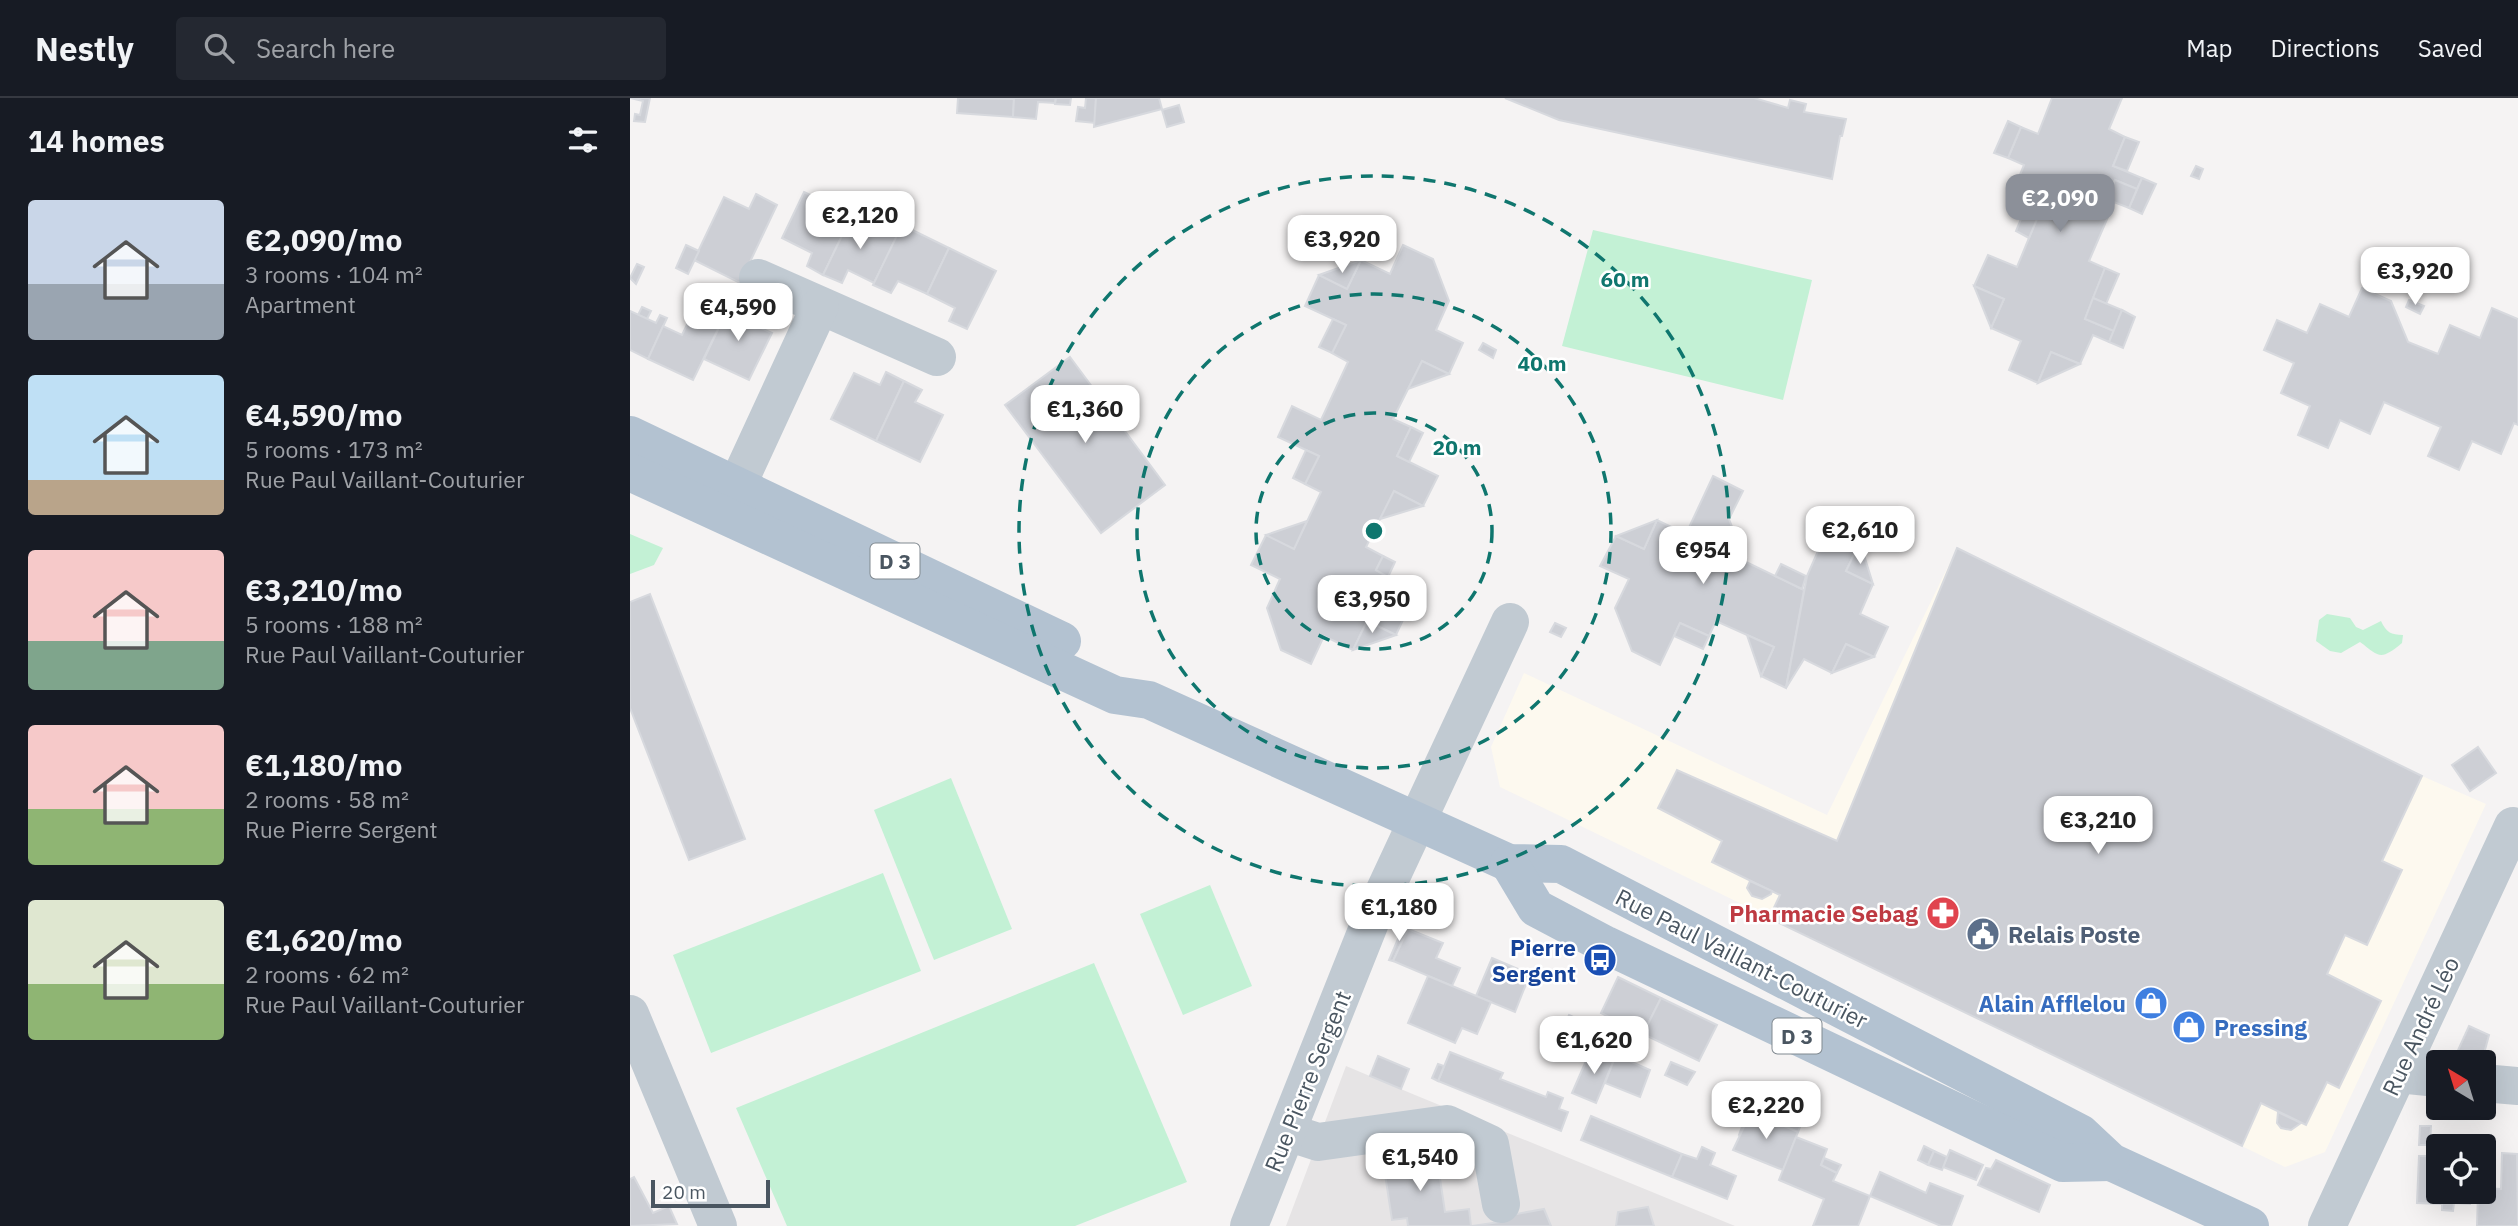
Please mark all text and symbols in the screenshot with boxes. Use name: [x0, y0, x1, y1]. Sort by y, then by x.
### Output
search box: [176, 17, 666, 80]
text: Nestly: [35, 27, 134, 70]
icon: search: [200, 29, 238, 67]
text: Search here: [256, 31, 395, 65]
text: Map: [2186, 32, 2232, 64]
text: Directions: [2270, 32, 2380, 64]
text: Saved: [2418, 32, 2483, 64]
text: 14 homes: [28, 121, 165, 160]
icon: filters: [564, 121, 602, 159]
pin: €2,090: [2003, 174, 2117, 234]
text: €2,090: [2022, 182, 2098, 212]
pin: €2,120: [803, 192, 917, 251]
text: €2,120: [822, 199, 898, 229]
pin: €3,920: [1285, 216, 1399, 275]
text: €2,090/mo: [245, 220, 402, 259]
text: €3,920: [1304, 223, 1380, 253]
icon: home: [84, 228, 168, 312]
pin: €3,920: [2358, 248, 2472, 307]
text: €3,920: [2377, 255, 2453, 285]
text: 3 rooms · 104 m²: [245, 259, 423, 289]
text: 60 m: [1601, 265, 1649, 293]
pin: €4,590: [681, 284, 795, 343]
text: Apartment: [245, 289, 356, 319]
text: €4,590: [700, 291, 776, 321]
text: 40 m: [1518, 349, 1566, 377]
pin: €1,360: [1028, 386, 1142, 445]
text: €1,360: [1047, 393, 1123, 423]
text: €4,590/mo: [245, 395, 402, 434]
icon: home: [84, 403, 168, 487]
text: 20 m: [1433, 433, 1481, 461]
text: 5 rooms · 173 m²: [245, 434, 423, 464]
text: Rue Paul Vaillant-Couturier: [245, 464, 524, 494]
pin: €2,610: [1803, 506, 1917, 566]
text: €2,610: [1822, 514, 1898, 544]
centre of rings: [1362, 519, 1386, 543]
pin: €954: [1662, 526, 1744, 586]
text: €954: [1675, 534, 1731, 564]
road number: D 3: [870, 544, 920, 578]
text: €3,210/mo: [245, 570, 402, 609]
pin: €3,950: [1315, 575, 1429, 635]
icon: home: [84, 578, 168, 662]
text: €3,950: [1334, 583, 1410, 613]
text: 5 rooms · 188 m²: [245, 609, 423, 639]
text: Rue Paul Vaillant-Couturier: [245, 639, 524, 669]
text: €1,180/mo: [245, 745, 402, 784]
icon: home: [84, 753, 168, 837]
text: 2 rooms · 58 m²: [245, 784, 409, 814]
pin: €3,210: [2041, 796, 2155, 856]
text: €3,210: [2060, 804, 2136, 834]
text: Rue Pierre Sergent: [245, 814, 438, 844]
street label: Rue Paul Vaillant-Couturier: [1611, 881, 1874, 1035]
pin: €1,180: [1342, 884, 1456, 943]
text: €1,180: [1361, 891, 1437, 921]
pharmacy icon: Pharmacie Sebag: [1924, 894, 1962, 932]
place label: Pharmacie Sebag: [1729, 898, 1918, 928]
public building icon: Relais Poste: [1964, 915, 2002, 953]
place label: Relais Poste: [2008, 919, 2140, 949]
text: €1,620/mo: [245, 920, 402, 959]
icon: home: [84, 928, 168, 1012]
place label: Pierre Sergent: [1492, 932, 1576, 988]
bus stop icon: Pierre Sergent: [1581, 941, 1619, 979]
street label: Rue André Léo: [2375, 952, 2465, 1100]
text: 2 rooms · 62 m²: [245, 959, 409, 989]
shop icon: Alain Afflelou: [2132, 984, 2170, 1022]
street label: Rue Pierre Sergent: [1257, 986, 1357, 1176]
place label: Alain Afflelou: [1978, 988, 2126, 1018]
text: Rue Paul Vaillant-Couturier: [245, 989, 524, 1019]
shop icon: Pressing: [2170, 1008, 2208, 1046]
place label: Pressing: [2214, 1012, 2307, 1042]
pin: €1,620: [1537, 1016, 1651, 1076]
road number: D 3: [1772, 1018, 1822, 1054]
text: €1,620: [1556, 1024, 1632, 1054]
north arrow: [2426, 1050, 2496, 1120]
map controls: [2426, 1050, 2496, 1204]
pin: €2,220: [1709, 1082, 1823, 1141]
text: €2,220: [1728, 1089, 1804, 1119]
pin: €1,540: [1363, 1134, 1477, 1193]
button: locate: [2426, 1134, 2496, 1204]
text: €1,540: [1382, 1141, 1458, 1171]
scale bar: [651, 1177, 770, 1209]
text: 20 m: [662, 1180, 706, 1204]

